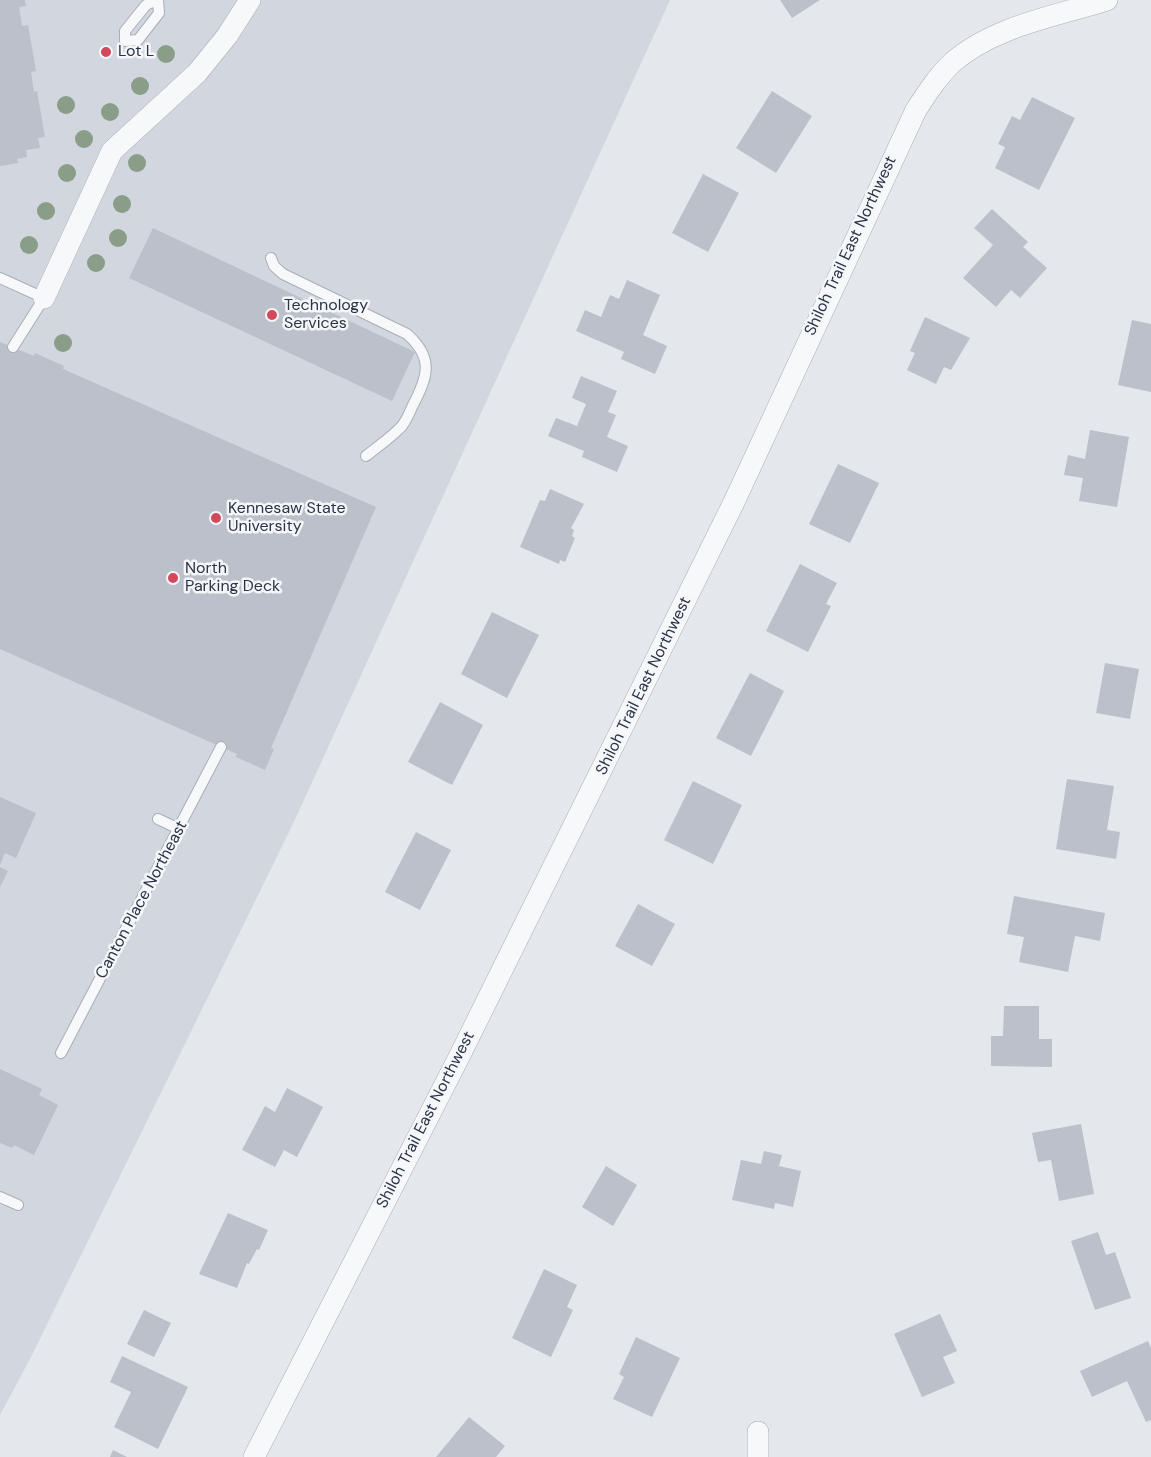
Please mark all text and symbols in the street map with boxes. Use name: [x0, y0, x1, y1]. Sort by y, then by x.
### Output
place label: Lot L: [118, 42, 154, 62]
marker: Lot L: [99, 45, 113, 59]
street label: Shiloh Trail East Northwest: [801, 153, 901, 339]
place label: Technology Services: [284, 296, 368, 334]
marker: Technology Services: [265, 308, 279, 322]
place label: Kennesaw State University: [228, 499, 346, 537]
marker: Kennesaw State University: [209, 511, 223, 525]
place label: North Parking Deck: [185, 559, 280, 597]
marker: North Parking Deck: [166, 571, 180, 585]
street label: Shiloh Trail East Northwest: [592, 594, 696, 778]
street label: Canton Place Northeast: [92, 818, 192, 982]
street label: Shiloh Trail East Northwest: [373, 1028, 479, 1212]

